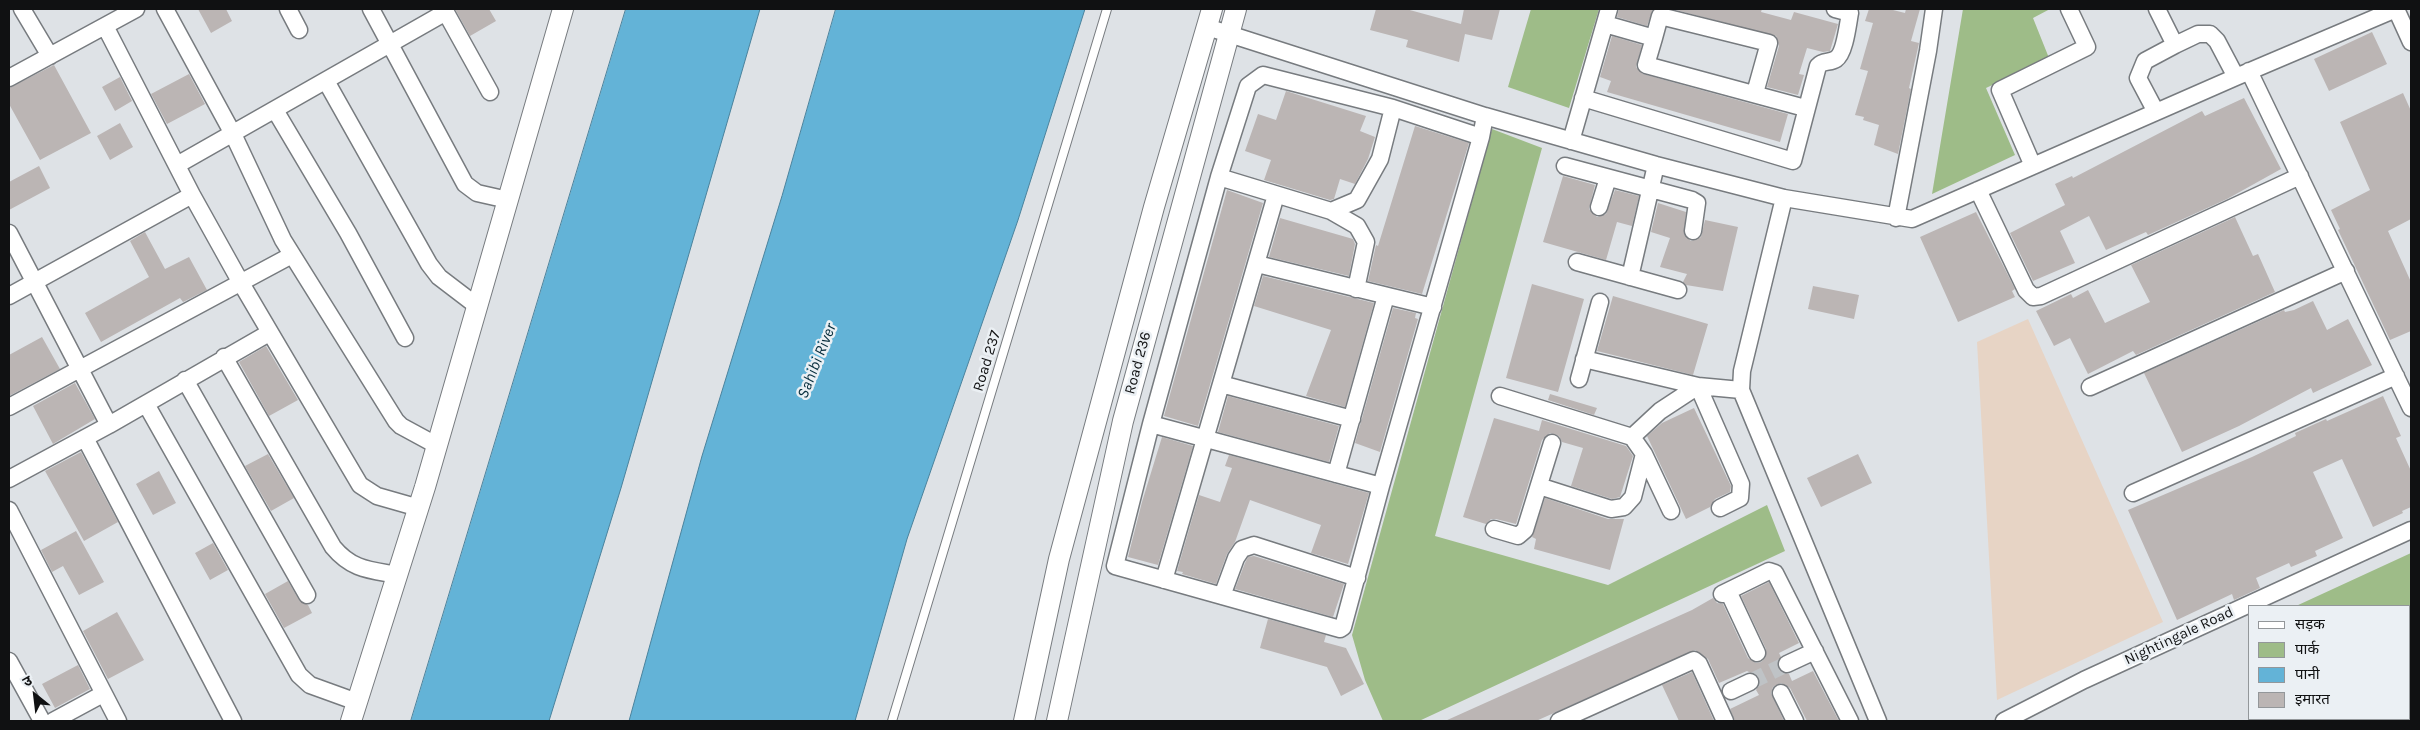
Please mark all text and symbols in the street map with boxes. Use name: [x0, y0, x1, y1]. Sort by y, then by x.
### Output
water label: Sahibi River: [793, 321, 841, 401]
street label: Road 237: [969, 328, 1005, 394]
street label: Road 236: [1121, 330, 1155, 396]
street label: Nightingale Road: [2122, 603, 2236, 669]
legend: [2248, 605, 2410, 720]
text: सड़क: [2295, 615, 2325, 633]
text: पार्क: [2295, 640, 2319, 658]
text: पानी: [2295, 665, 2320, 683]
north arrow: [10, 670, 60, 720]
text: उ: [20, 672, 35, 691]
text: इमारत: [2295, 690, 2330, 708]

